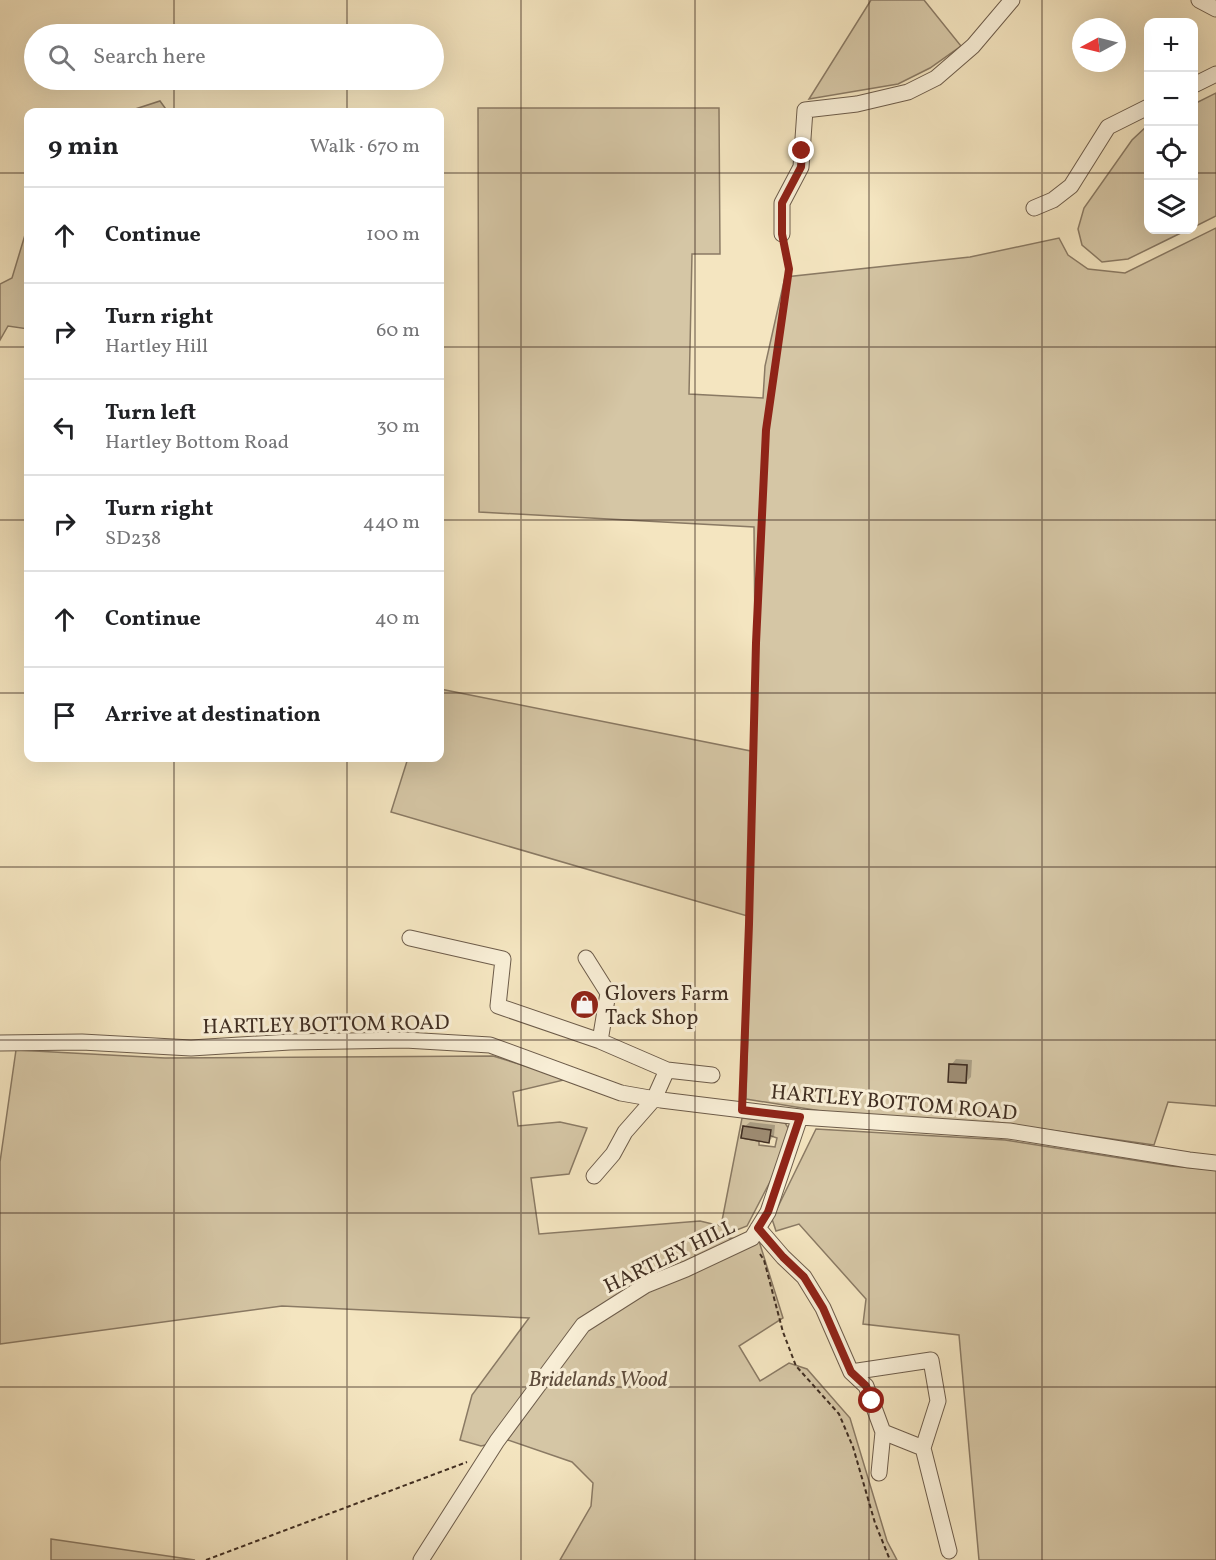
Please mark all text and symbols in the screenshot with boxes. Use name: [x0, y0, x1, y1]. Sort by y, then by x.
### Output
north arrow: [1072, 18, 1126, 72]
map controls: [1144, 18, 1198, 234]
button: +: [1144, 18, 1198, 72]
search box: [24, 24, 444, 90]
icon: search: [45, 41, 78, 74]
text: Search here: [93, 42, 206, 73]
button: −: [1144, 72, 1198, 126]
button: locate: [1144, 126, 1198, 180]
text: 9 min: [48, 129, 119, 165]
text: Walk · 670 m: [310, 133, 420, 161]
route end: [788, 137, 814, 163]
button: layers: [1144, 180, 1198, 234]
icon: ahead: [48, 219, 81, 252]
text: Continue: [105, 220, 201, 251]
text: 100 m: [366, 221, 420, 249]
text: Turn right: [105, 302, 213, 333]
icon: right: [48, 315, 81, 348]
text: 60 m: [376, 317, 420, 345]
text: Hartley Hill: [105, 333, 208, 361]
text: Turn left: [105, 398, 196, 429]
icon: left: [48, 411, 81, 444]
text: 30 m: [376, 413, 420, 441]
text: Hartley Bottom Road: [105, 429, 289, 457]
text: Turn right: [105, 494, 213, 525]
icon: right: [48, 507, 81, 540]
text: 440 m: [363, 509, 420, 537]
text: SD238: [105, 525, 161, 553]
icon: ahead: [48, 603, 81, 636]
text: Continue: [105, 604, 201, 635]
text: 40 m: [375, 605, 420, 633]
icon: arrive: [48, 699, 81, 732]
text: Arrive at destination: [105, 700, 321, 731]
place label: Glovers Farm Tack Shop: [605, 980, 729, 1033]
shop icon: Glovers Farm Tack Shop: [568, 989, 600, 1021]
street label: HARTLEY BOTTOM ROAD: [202, 1009, 450, 1042]
street label: HARTLEY BOTTOM ROAD: [770, 1078, 1018, 1129]
street label: HARTLEY HILL: [599, 1213, 740, 1302]
park label: Bridelands Wood: [528, 1366, 668, 1395]
route start: [858, 1387, 884, 1413]

